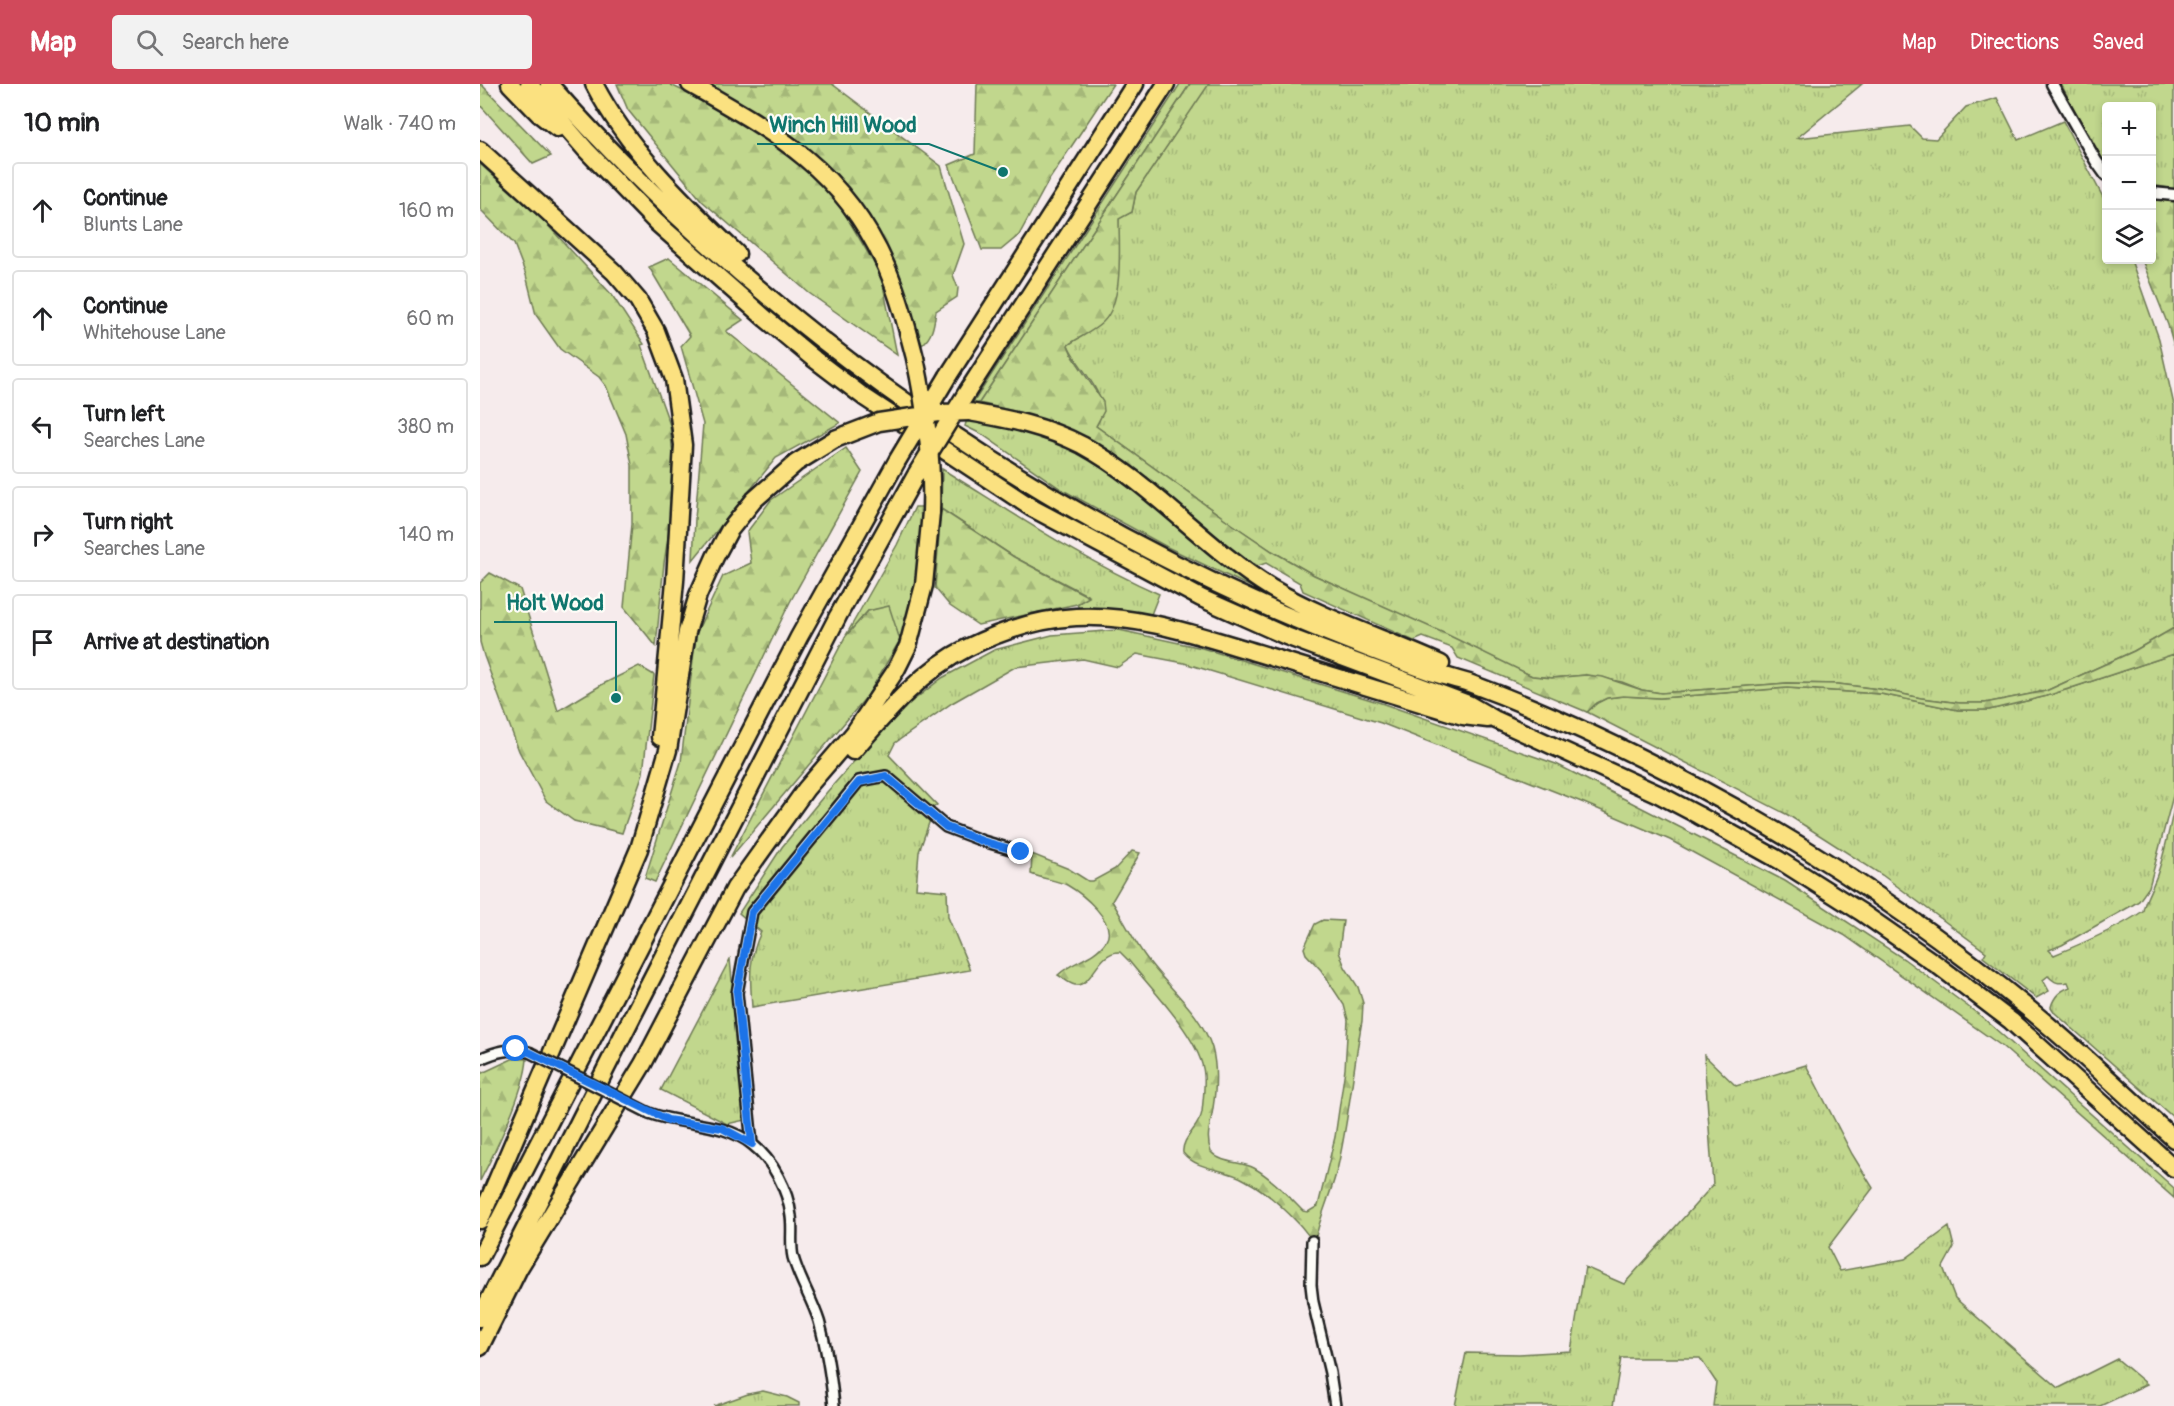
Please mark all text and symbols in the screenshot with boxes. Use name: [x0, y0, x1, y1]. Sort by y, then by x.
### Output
search box: [112, 15, 532, 69]
text: Map: [30, 25, 76, 60]
icon: search: [133, 26, 166, 59]
text: Search here: [181, 28, 289, 56]
text: Map: [1902, 29, 1937, 56]
text: Directions: [1970, 29, 2059, 56]
text: Saved: [2092, 29, 2144, 56]
map controls: [2102, 102, 2156, 264]
button: +: [2102, 102, 2156, 156]
callout: Winch Hill Wood: [757, 104, 929, 144]
text: 10 min: [24, 107, 100, 139]
text: Walk · 740 m: [343, 111, 456, 136]
text: Winch Hill Wood: [769, 111, 917, 139]
button: −: [2102, 156, 2156, 210]
text: Continue: [83, 184, 167, 212]
icon: ahead: [26, 194, 59, 227]
text: 160 m: [399, 198, 454, 223]
button: layers: [2102, 210, 2156, 264]
text: Blunts Lane: [83, 212, 183, 237]
text: Continue: [83, 292, 167, 320]
icon: ahead: [26, 302, 59, 335]
text: 60 m: [407, 306, 454, 331]
text: Whitehouse Lane: [83, 320, 226, 345]
text: Turn left: [83, 400, 165, 428]
icon: left: [26, 410, 59, 443]
text: 380 m: [397, 414, 454, 439]
text: Searches Lane: [83, 428, 205, 453]
text: Turn right: [83, 508, 173, 536]
icon: right: [26, 518, 59, 551]
text: 140 m: [399, 522, 454, 547]
text: Searches Lane: [83, 536, 205, 561]
callout: Holt Wood: [494, 582, 616, 622]
text: Holt Wood: [506, 589, 604, 617]
icon: arrive: [26, 626, 59, 659]
text: Arrive at destination: [83, 628, 269, 656]
route end: [1007, 838, 1033, 864]
route start: [502, 1035, 528, 1061]

